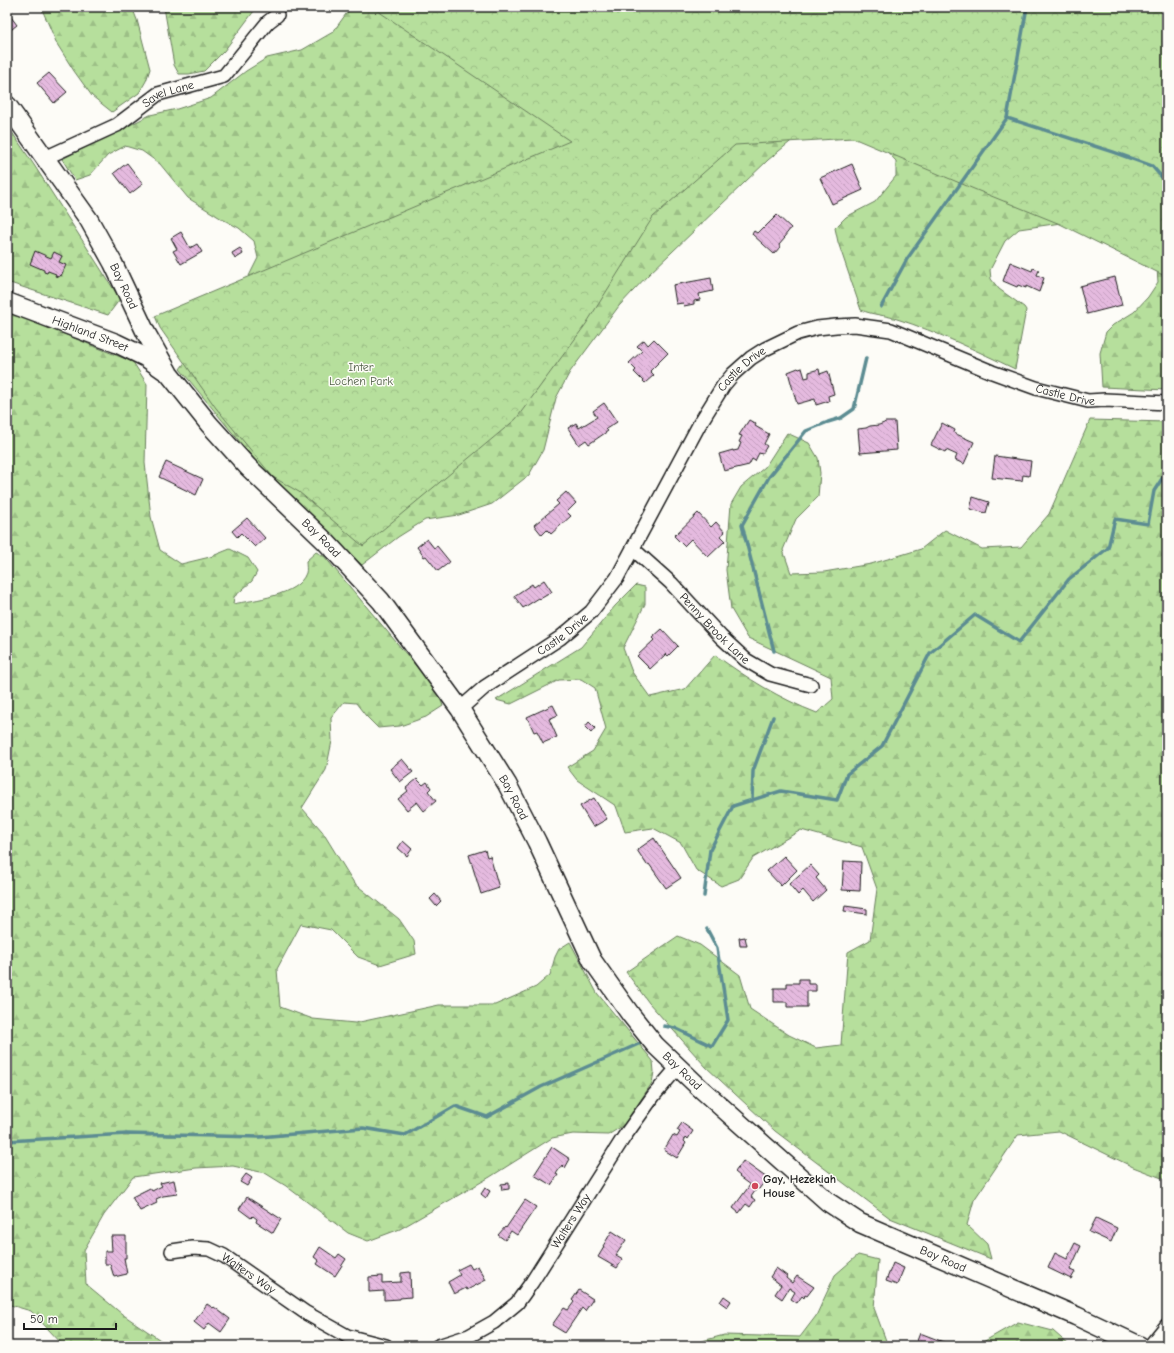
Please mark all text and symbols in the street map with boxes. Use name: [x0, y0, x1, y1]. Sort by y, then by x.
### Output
street label: Savel Lane: [139, 78, 195, 110]
street label: Bay Road: [107, 261, 141, 311]
street label: Highland Street: [50, 313, 131, 355]
street label: Castle Drive: [715, 343, 768, 394]
park label: Inter Lochen Park: [329, 360, 393, 388]
street label: Castle Drive: [1034, 381, 1095, 408]
street label: Bay Road: [299, 516, 344, 560]
street label: Penny Brook Lane: [677, 590, 753, 667]
street label: Castle Drive: [534, 611, 591, 658]
street label: Bay Road: [496, 772, 531, 822]
street label: Bay Road: [660, 1049, 705, 1093]
place label: Gay, Hezekiah House: [763, 1172, 836, 1200]
marker: Gay, Hezekiah House: [750, 1181, 760, 1191]
street label: Walters Way: [548, 1190, 594, 1251]
street label: Bay Road: [918, 1243, 968, 1275]
street label: Walters Way: [219, 1250, 279, 1297]
scale bar: [24, 1305, 116, 1331]
text: 50 m: [30, 1312, 58, 1326]

